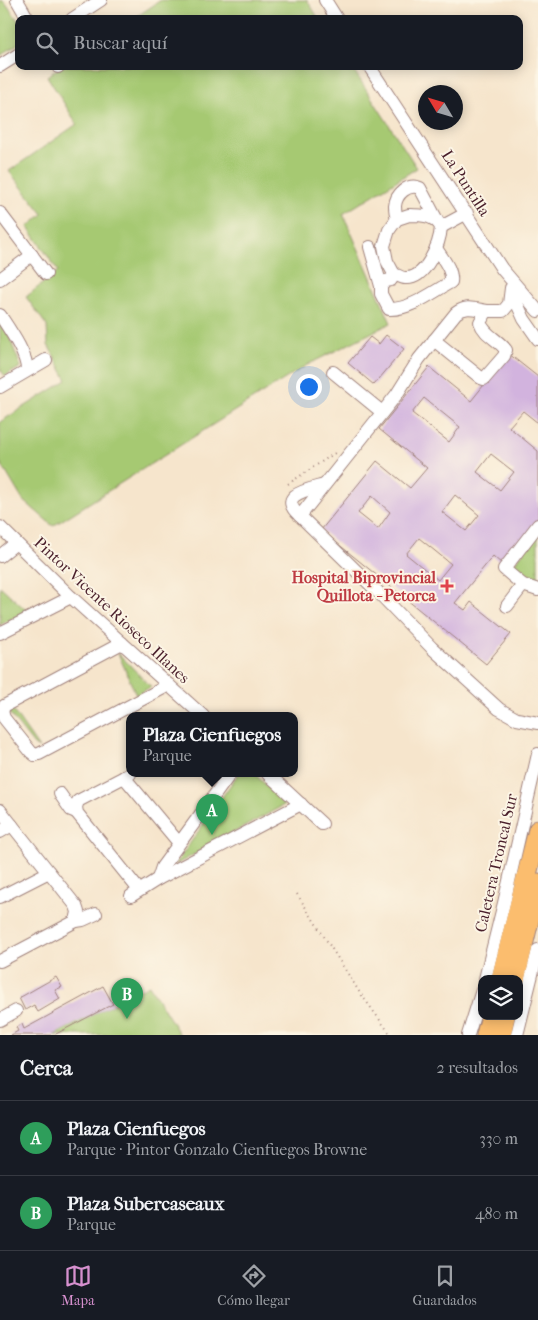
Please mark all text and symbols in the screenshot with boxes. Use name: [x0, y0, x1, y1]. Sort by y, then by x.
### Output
search box: [15, 15, 523, 70]
icon: search: [33, 29, 61, 57]
text: Buscar aquí: [73, 32, 167, 54]
north arrow: [418, 85, 463, 130]
street label: La Puntilla: [438, 146, 495, 220]
your location: [296, 374, 322, 400]
street label: Pintor Vicente Rioseco Illanes: [30, 533, 194, 687]
place label: Hospital Biprovincial Quillota - Petorca: [292, 568, 437, 605]
marker: Hospital Biprovincial Quillota - Petorca: [440, 579, 454, 593]
popup: [126, 712, 298, 777]
text: Plaza Cienfuegos: [143, 724, 281, 746]
text: Parque: [143, 746, 192, 765]
street label: Caletera Troncal Sur: [471, 792, 521, 934]
pin: A: [196, 794, 228, 835]
map controls: [478, 975, 523, 1020]
button: layers: [478, 975, 523, 1020]
pin: B: [111, 978, 143, 1019]
text: Cerca: [20, 1056, 72, 1080]
text: 2 resultados: [437, 1058, 518, 1077]
text: Plaza Cienfuegos: [67, 1118, 206, 1140]
text: A: [31, 1129, 41, 1148]
text: 330 m: [479, 1129, 518, 1148]
text: Parque · Pintor Gonzalo Cienfuegos Browne: [67, 1140, 367, 1159]
text: Plaza Subercaseaux: [67, 1193, 225, 1215]
text: B: [31, 1204, 41, 1223]
text: 480 m: [475, 1204, 518, 1223]
text: Parque: [67, 1215, 116, 1234]
tab: Mapa: [61, 1262, 95, 1309]
tab: Cómo llegar: [217, 1262, 290, 1309]
tab: Guardados: [413, 1262, 477, 1309]

